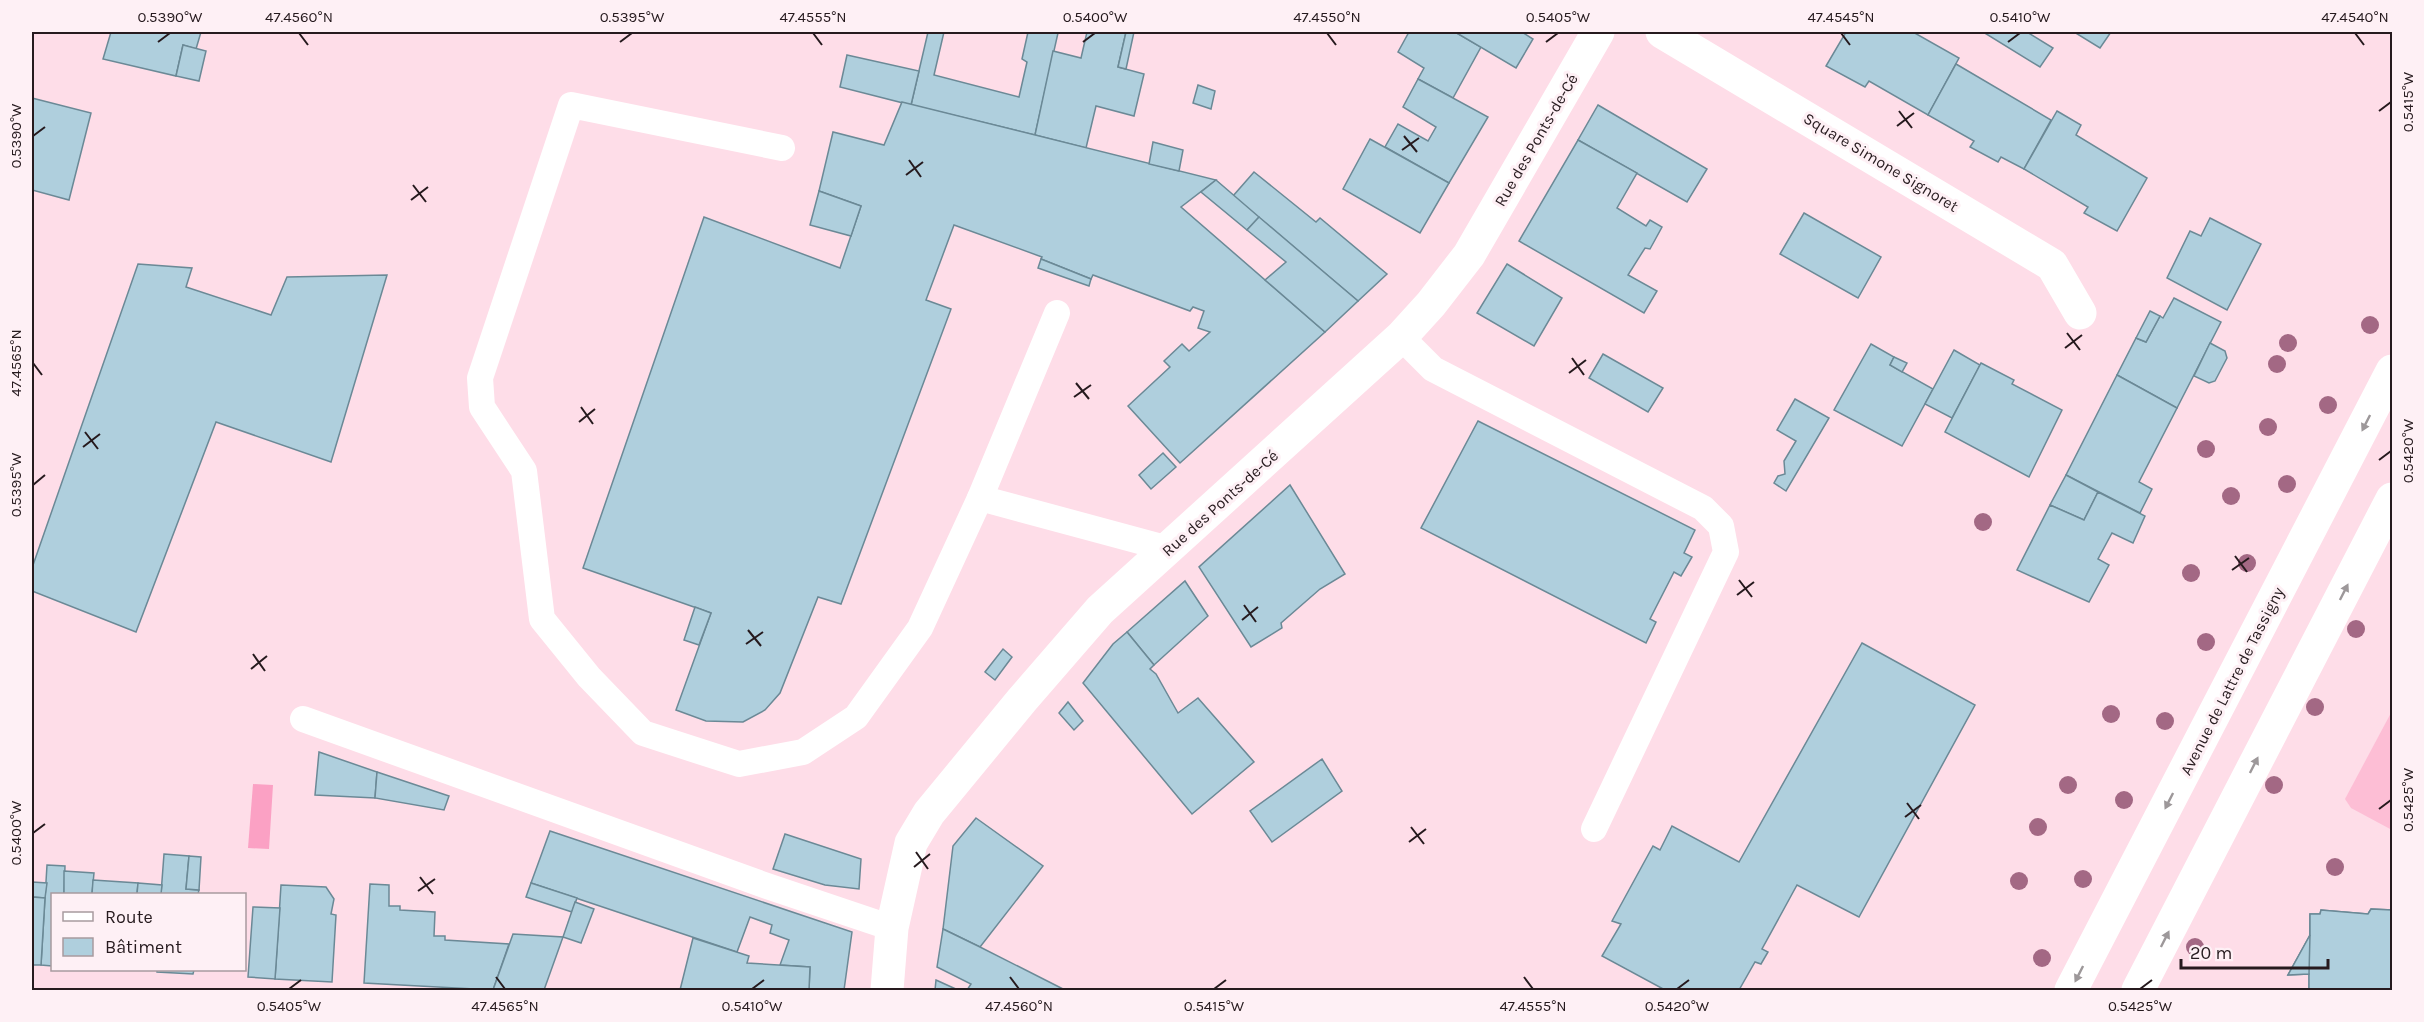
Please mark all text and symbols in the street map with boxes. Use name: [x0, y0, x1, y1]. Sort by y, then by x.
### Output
text: 0.5390°W: [137, 8, 203, 26]
text: 47.4560°N: [265, 8, 333, 26]
text: 0.5395°W: [600, 8, 665, 26]
text: 47.4555°N: [779, 8, 847, 26]
text: 0.5400°W: [1063, 8, 1128, 26]
text: 47.4550°N: [1293, 8, 1361, 26]
text: 0.5405°W: [1526, 8, 1591, 26]
text: 47.4545°N: [1807, 8, 1875, 26]
text: 0.5410°W: [1990, 8, 2051, 26]
text: 47.4540°N: [2321, 8, 2389, 26]
street label: Rue des Ponts-de-Cé: [1490, 70, 1582, 210]
text: 0.5415°W: [2399, 71, 2417, 132]
text: 0.5390°W: [7, 103, 25, 169]
street label: Square Simone Signoret: [1800, 108, 1962, 216]
text: 47.4565°N: [7, 329, 25, 397]
one-way arrow: [2361, 414, 2370, 431]
text: 0.5420°W: [2399, 418, 2417, 483]
street label: Rue des Ponts-de-Cé: [1158, 446, 1282, 560]
text: 0.5395°W: [7, 452, 25, 517]
street label: Avenue de Lattre de Tassigny: [2176, 583, 2288, 778]
one-way arrow: [2339, 584, 2349, 601]
one-way arrow: [2250, 757, 2259, 774]
text: 0.5425°W: [2399, 767, 2417, 832]
one-way arrow: [2164, 792, 2174, 809]
text: 0.5400°W: [7, 800, 25, 865]
legend: [51, 893, 246, 971]
text: Route: [105, 906, 153, 928]
one-way arrow: [2160, 930, 2170, 947]
scale bar: [2181, 932, 2328, 970]
text: Bâtiment: [105, 936, 182, 958]
text: 20 m: [2190, 942, 2232, 964]
one-way arrow: [2075, 965, 2084, 982]
text: 0.5405°W: [257, 997, 322, 1015]
text: 47.4565°N: [471, 997, 539, 1015]
text: 0.5410°W: [722, 997, 783, 1015]
text: 47.4560°N: [985, 997, 1053, 1015]
text: 0.5415°W: [1184, 997, 1245, 1015]
text: 47.4555°N: [1499, 997, 1567, 1015]
text: 0.5420°W: [1645, 997, 1710, 1015]
text: 0.5425°W: [2108, 997, 2173, 1015]

